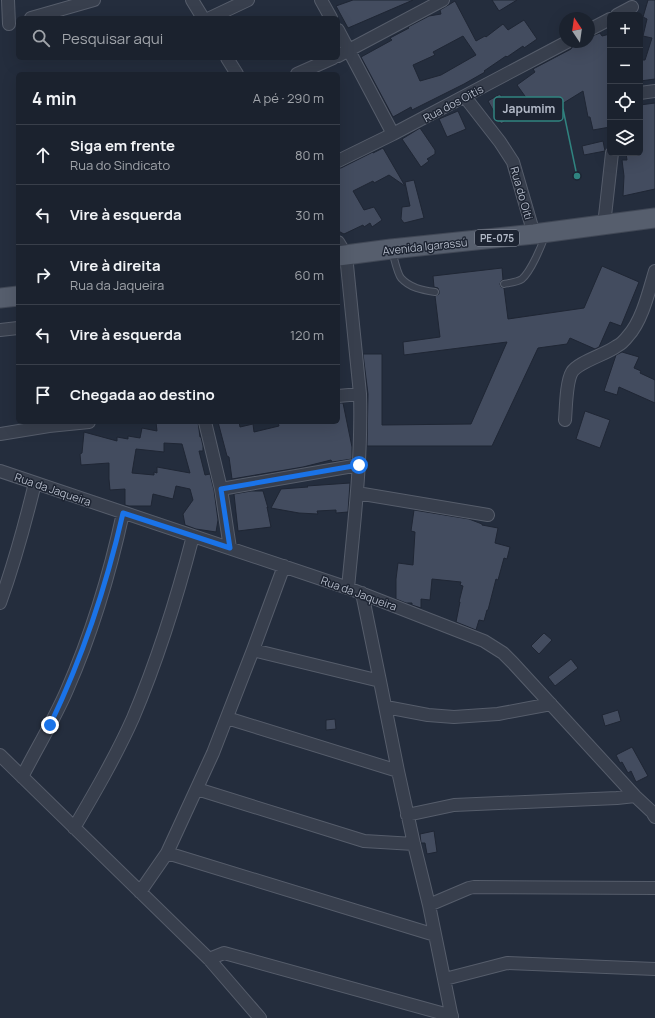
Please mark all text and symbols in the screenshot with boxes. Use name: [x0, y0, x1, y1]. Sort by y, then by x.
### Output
north arrow: [559, 12, 595, 48]
map controls: [607, 12, 643, 156]
button: +: [607, 12, 643, 48]
search box: [16, 16, 340, 60]
icon: search: [30, 27, 52, 49]
text: Pesquisar aqui: [62, 28, 163, 49]
button: −: [607, 48, 643, 84]
street label: Rua dos Oitis: [420, 81, 486, 125]
button: locate: [607, 84, 643, 120]
text: 4 min: [32, 87, 76, 110]
text: A pé · 290 m: [253, 89, 324, 107]
callout: Japumim: [494, 97, 563, 121]
text: Japumim: [503, 100, 556, 117]
button: layers: [607, 120, 643, 156]
text: Siga em frente: [70, 135, 175, 156]
icon: ahead: [32, 144, 54, 166]
text: 80 m: [295, 146, 324, 164]
text: Rua do Sindicato: [70, 156, 170, 174]
street label: Rua do Oiti: [507, 165, 537, 221]
icon: left: [32, 204, 54, 226]
text: Vire à esquerda: [70, 204, 182, 225]
text: 30 m: [295, 206, 324, 224]
road number: PE-075: [475, 230, 519, 246]
street label: Avenida Igarassú: [382, 234, 468, 258]
text: Vire à direita: [70, 255, 161, 276]
icon: right: [32, 264, 54, 286]
text: 60 m: [294, 266, 324, 284]
text: Rua da Jaqueira: [70, 276, 164, 294]
icon: left: [32, 324, 54, 346]
text: Vire à esquerda: [70, 324, 182, 345]
text: 120 m: [290, 326, 324, 344]
icon: arrive: [32, 384, 54, 406]
text: Chegada ao destino: [70, 384, 215, 405]
route start: [350, 456, 368, 474]
street label: Rua da Jaqueira: [13, 469, 93, 509]
street label: Rua da Jaqueira: [319, 572, 399, 614]
route end: [41, 716, 59, 734]

